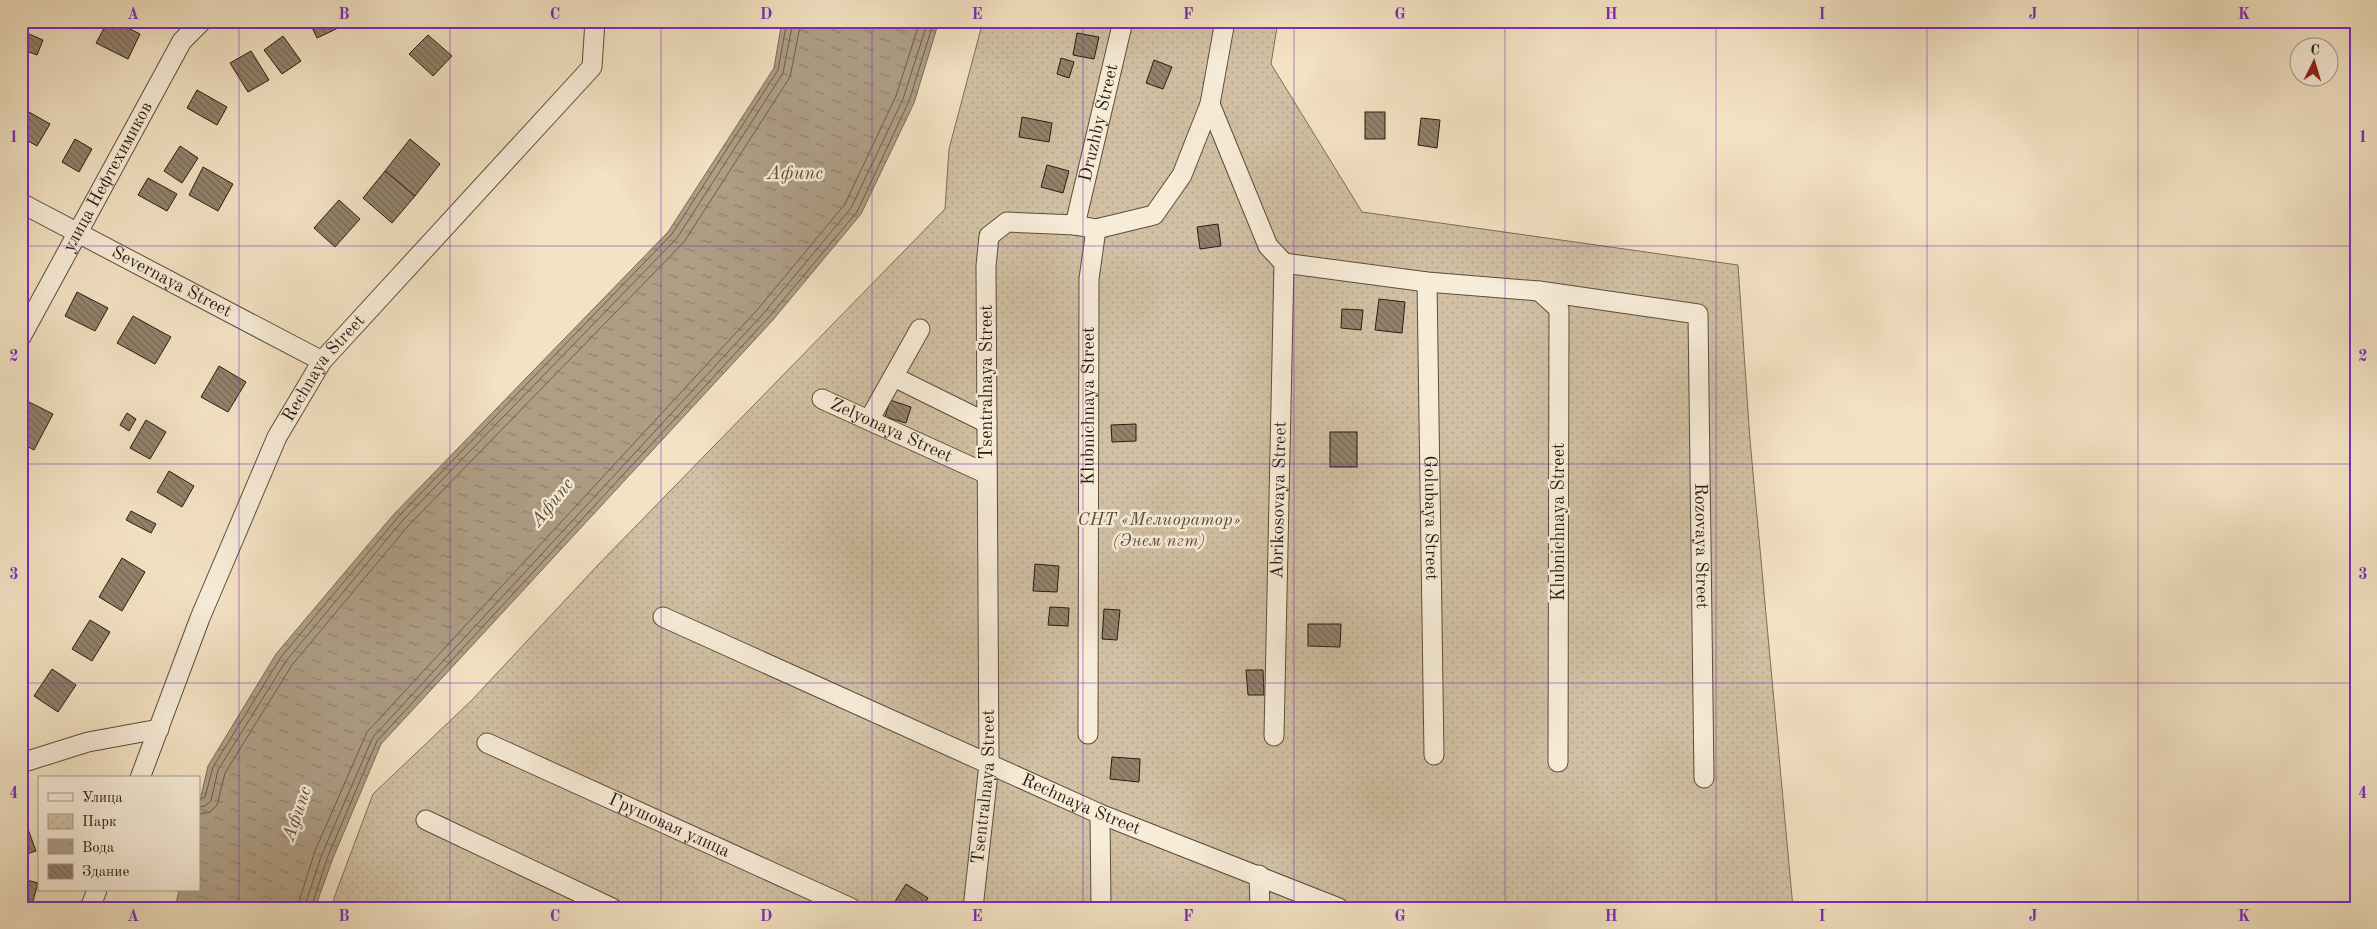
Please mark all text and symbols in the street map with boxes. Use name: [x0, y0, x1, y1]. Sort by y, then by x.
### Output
text: A: [127, 7, 139, 23]
text: B: [338, 7, 350, 23]
text: C: [550, 7, 560, 23]
text: D: [760, 7, 772, 23]
text: E: [971, 7, 983, 23]
text: F: [1183, 7, 1194, 23]
text: G: [1394, 7, 1406, 23]
text: H: [1604, 7, 1618, 23]
text: I: [1818, 7, 1826, 23]
text: J: [2029, 7, 2038, 23]
text: K: [2238, 7, 2250, 23]
north arrow: [2290, 38, 2340, 88]
text: С: [2310, 43, 2320, 57]
street label: Druzhby Street: [1077, 62, 1122, 183]
street label: улица Нефтехимиков: [60, 99, 156, 255]
text: 1: [9, 130, 19, 146]
text: 1: [2358, 130, 2368, 146]
water label: Афипс: [766, 165, 823, 184]
street label: Severnaya Street: [109, 243, 235, 321]
street label: Tsentralnaya Street: [978, 304, 996, 460]
street label: Rechnaya Street: [279, 311, 369, 425]
street label: Klubnichnaya Street: [1080, 327, 1098, 485]
text: 2: [9, 349, 19, 365]
text: 2: [2358, 349, 2368, 365]
street label: Zelyonaya Street: [828, 395, 955, 466]
street label: Abrikosovaya Street: [1268, 421, 1290, 579]
street label: Klubnichnaya Street: [1550, 443, 1568, 601]
street label: Golubaya Street: [1421, 455, 1440, 581]
water label: Афипс: [527, 475, 578, 532]
street label: Rozovaya Street: [1691, 483, 1711, 609]
park label: СНТ «Мелиоратор» (Энем пгт): [1077, 511, 1241, 550]
text: 3: [9, 567, 19, 583]
text: 3: [2358, 567, 2368, 583]
street label: Tsentralnaya Street: [969, 709, 998, 865]
street label: Rechnaya Street: [1019, 771, 1143, 838]
legend: [38, 776, 200, 892]
water label: Афипс: [279, 784, 316, 845]
text: 4: [9, 786, 19, 802]
text: 4: [2358, 786, 2368, 802]
street label: Грушовая улица: [606, 790, 733, 861]
text: Улица: [82, 791, 123, 806]
text: Парк: [82, 815, 117, 830]
text: Вода: [82, 841, 115, 856]
text: Здание: [82, 865, 129, 880]
text: A: [127, 909, 139, 925]
text: B: [338, 909, 350, 925]
text: C: [550, 909, 560, 925]
text: D: [760, 909, 772, 925]
text: E: [971, 909, 983, 925]
text: F: [1183, 909, 1194, 925]
text: G: [1394, 909, 1406, 925]
text: H: [1604, 909, 1618, 925]
text: I: [1818, 909, 1826, 925]
text: J: [2029, 909, 2038, 925]
text: K: [2238, 909, 2250, 925]

